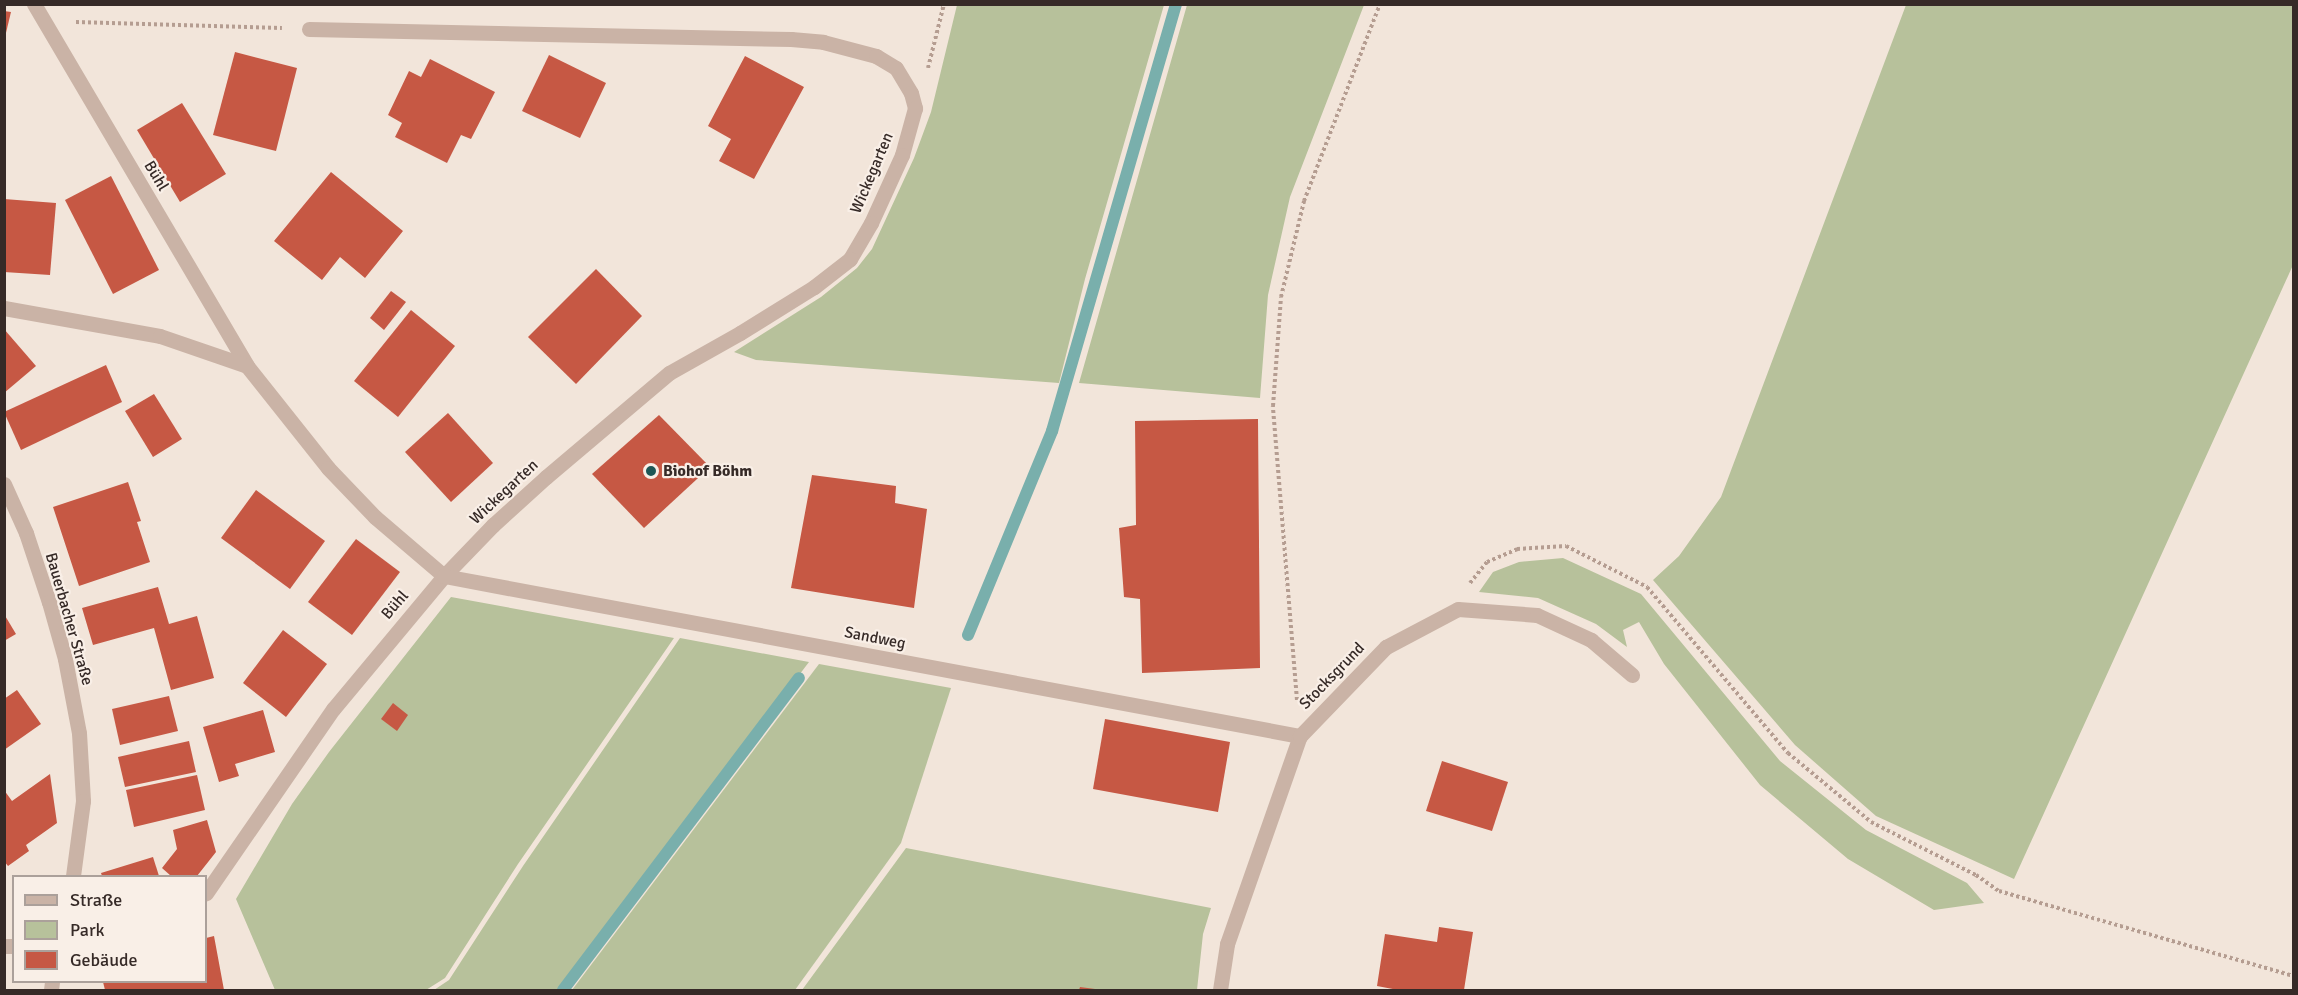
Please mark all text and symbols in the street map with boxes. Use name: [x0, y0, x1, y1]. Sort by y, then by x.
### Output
street label: Wickegarten: [846, 130, 898, 216]
street label: Bühl: [140, 157, 172, 195]
street label: Wickegarten: [466, 456, 542, 528]
place label: Biohof Böhm: [663, 461, 752, 481]
marker: Biohof Böhm: [644, 464, 658, 478]
street label: Bauerbacher Straße: [41, 551, 97, 687]
street label: Bühl: [377, 587, 413, 623]
street label: Sandweg: [843, 623, 907, 653]
street label: Stocksgrund: [1295, 639, 1369, 713]
legend: [12, 875, 207, 983]
text: Straße: [70, 889, 122, 911]
text: Park: [70, 919, 105, 941]
text: Gebäude: [70, 949, 138, 971]

